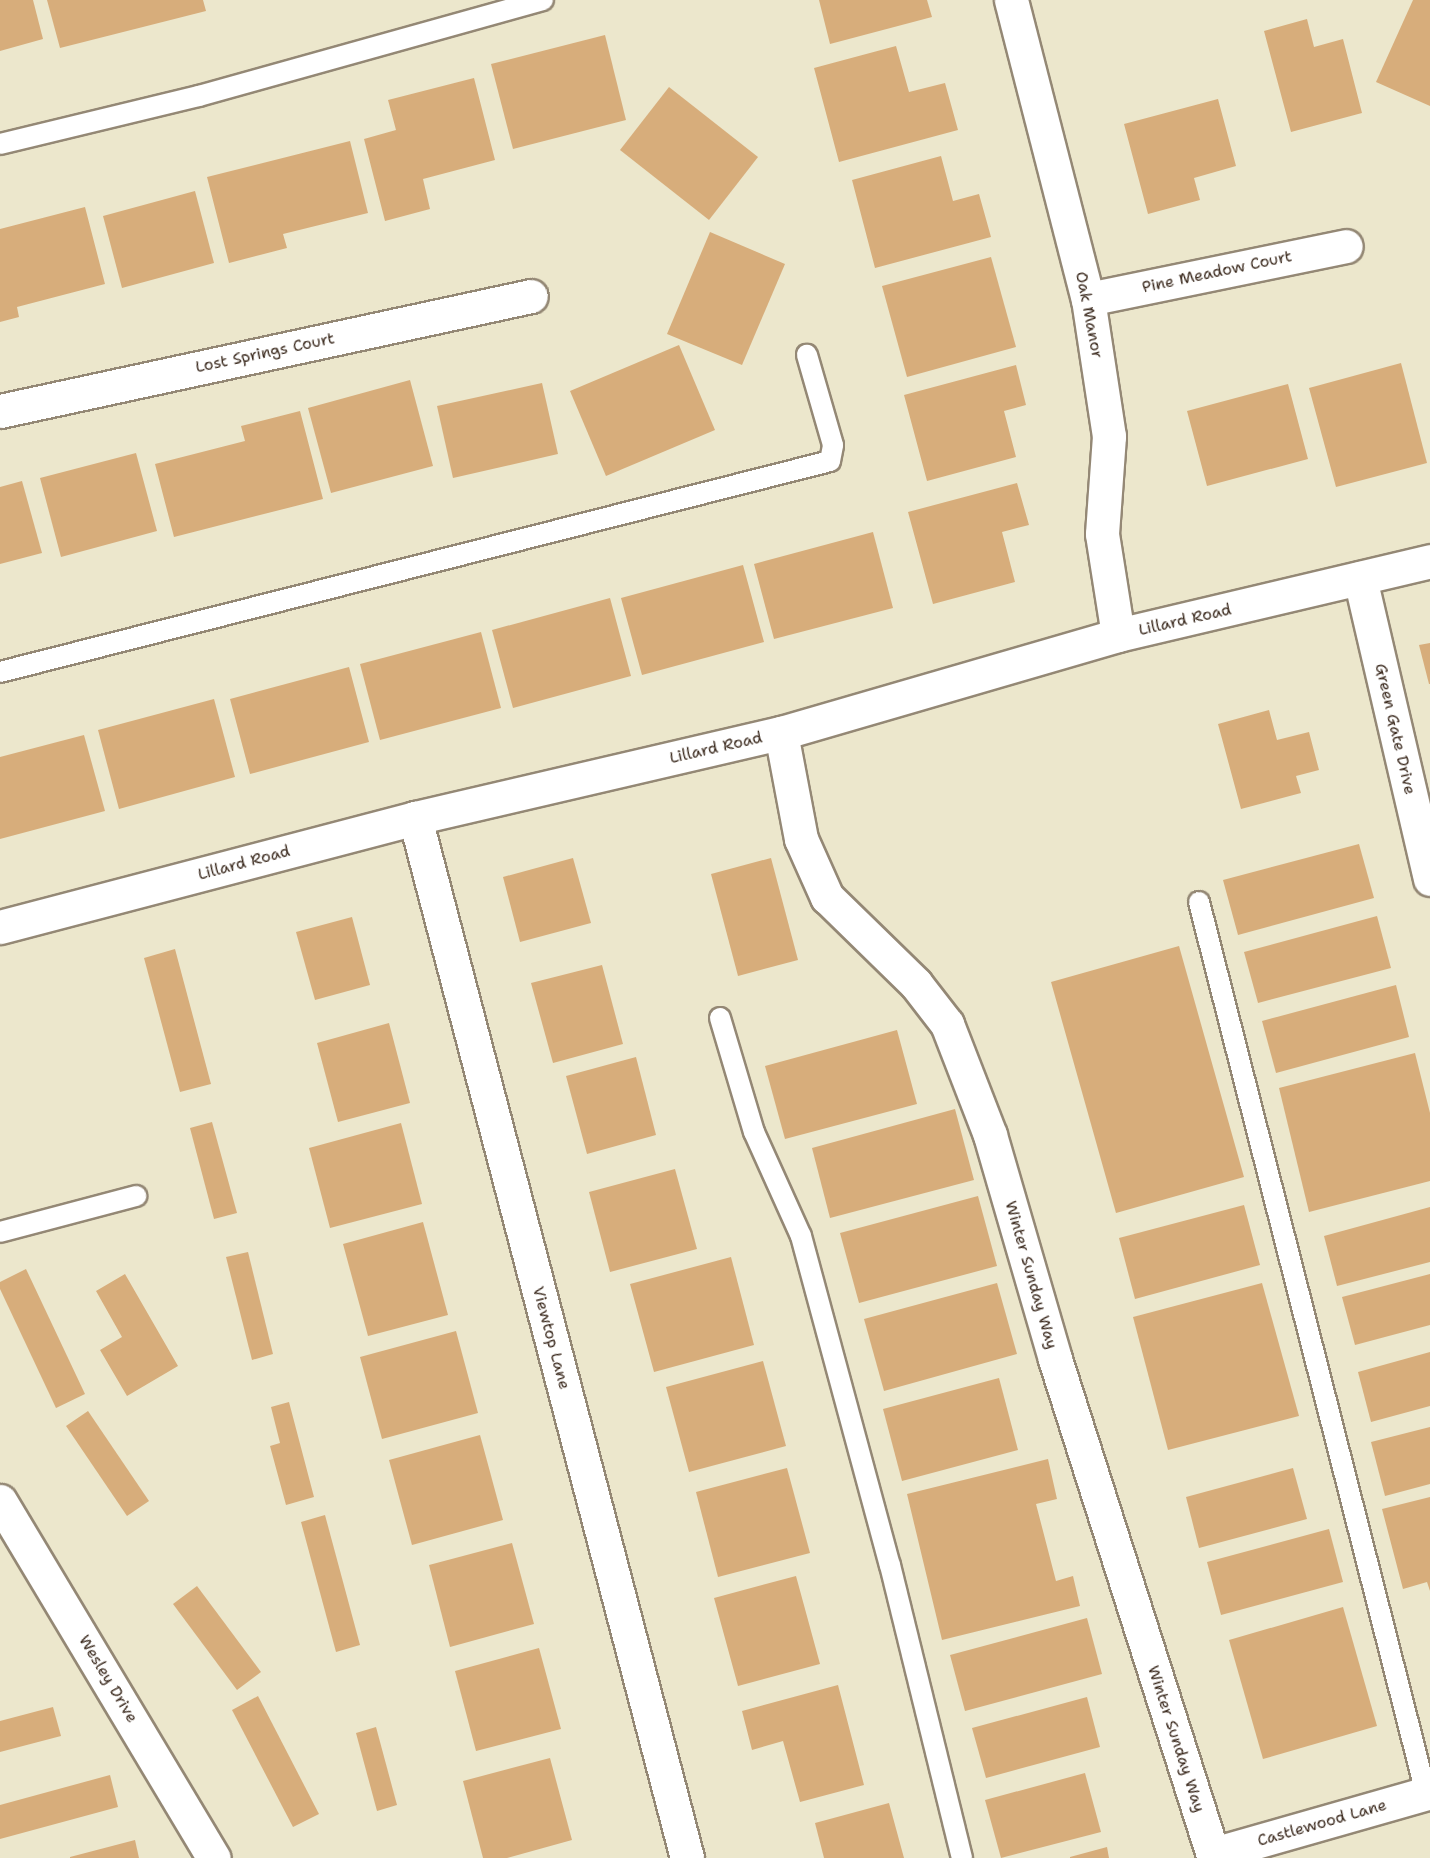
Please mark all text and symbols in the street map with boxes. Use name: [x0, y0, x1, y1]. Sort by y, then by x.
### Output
street label: Pine Meadow Court: [1140, 247, 1294, 297]
street label: Oak Manor: [1071, 270, 1107, 360]
street label: Lost Springs Court: [194, 329, 336, 377]
street label: Lillard Road: [1137, 600, 1233, 640]
street label: Green Gate Drive: [1371, 662, 1419, 796]
street label: Lillard Road: [668, 728, 764, 768]
street label: Lillard Road: [196, 841, 292, 885]
street label: Winter Sunday Way: [1001, 1199, 1061, 1351]
street label: Viewtop Lane: [528, 1284, 574, 1392]
street label: Wesley Drive: [74, 1632, 142, 1726]
street label: Winter Sunday Way: [1143, 1663, 1209, 1815]
street label: Castlewood Lane: [1255, 1795, 1389, 1851]

